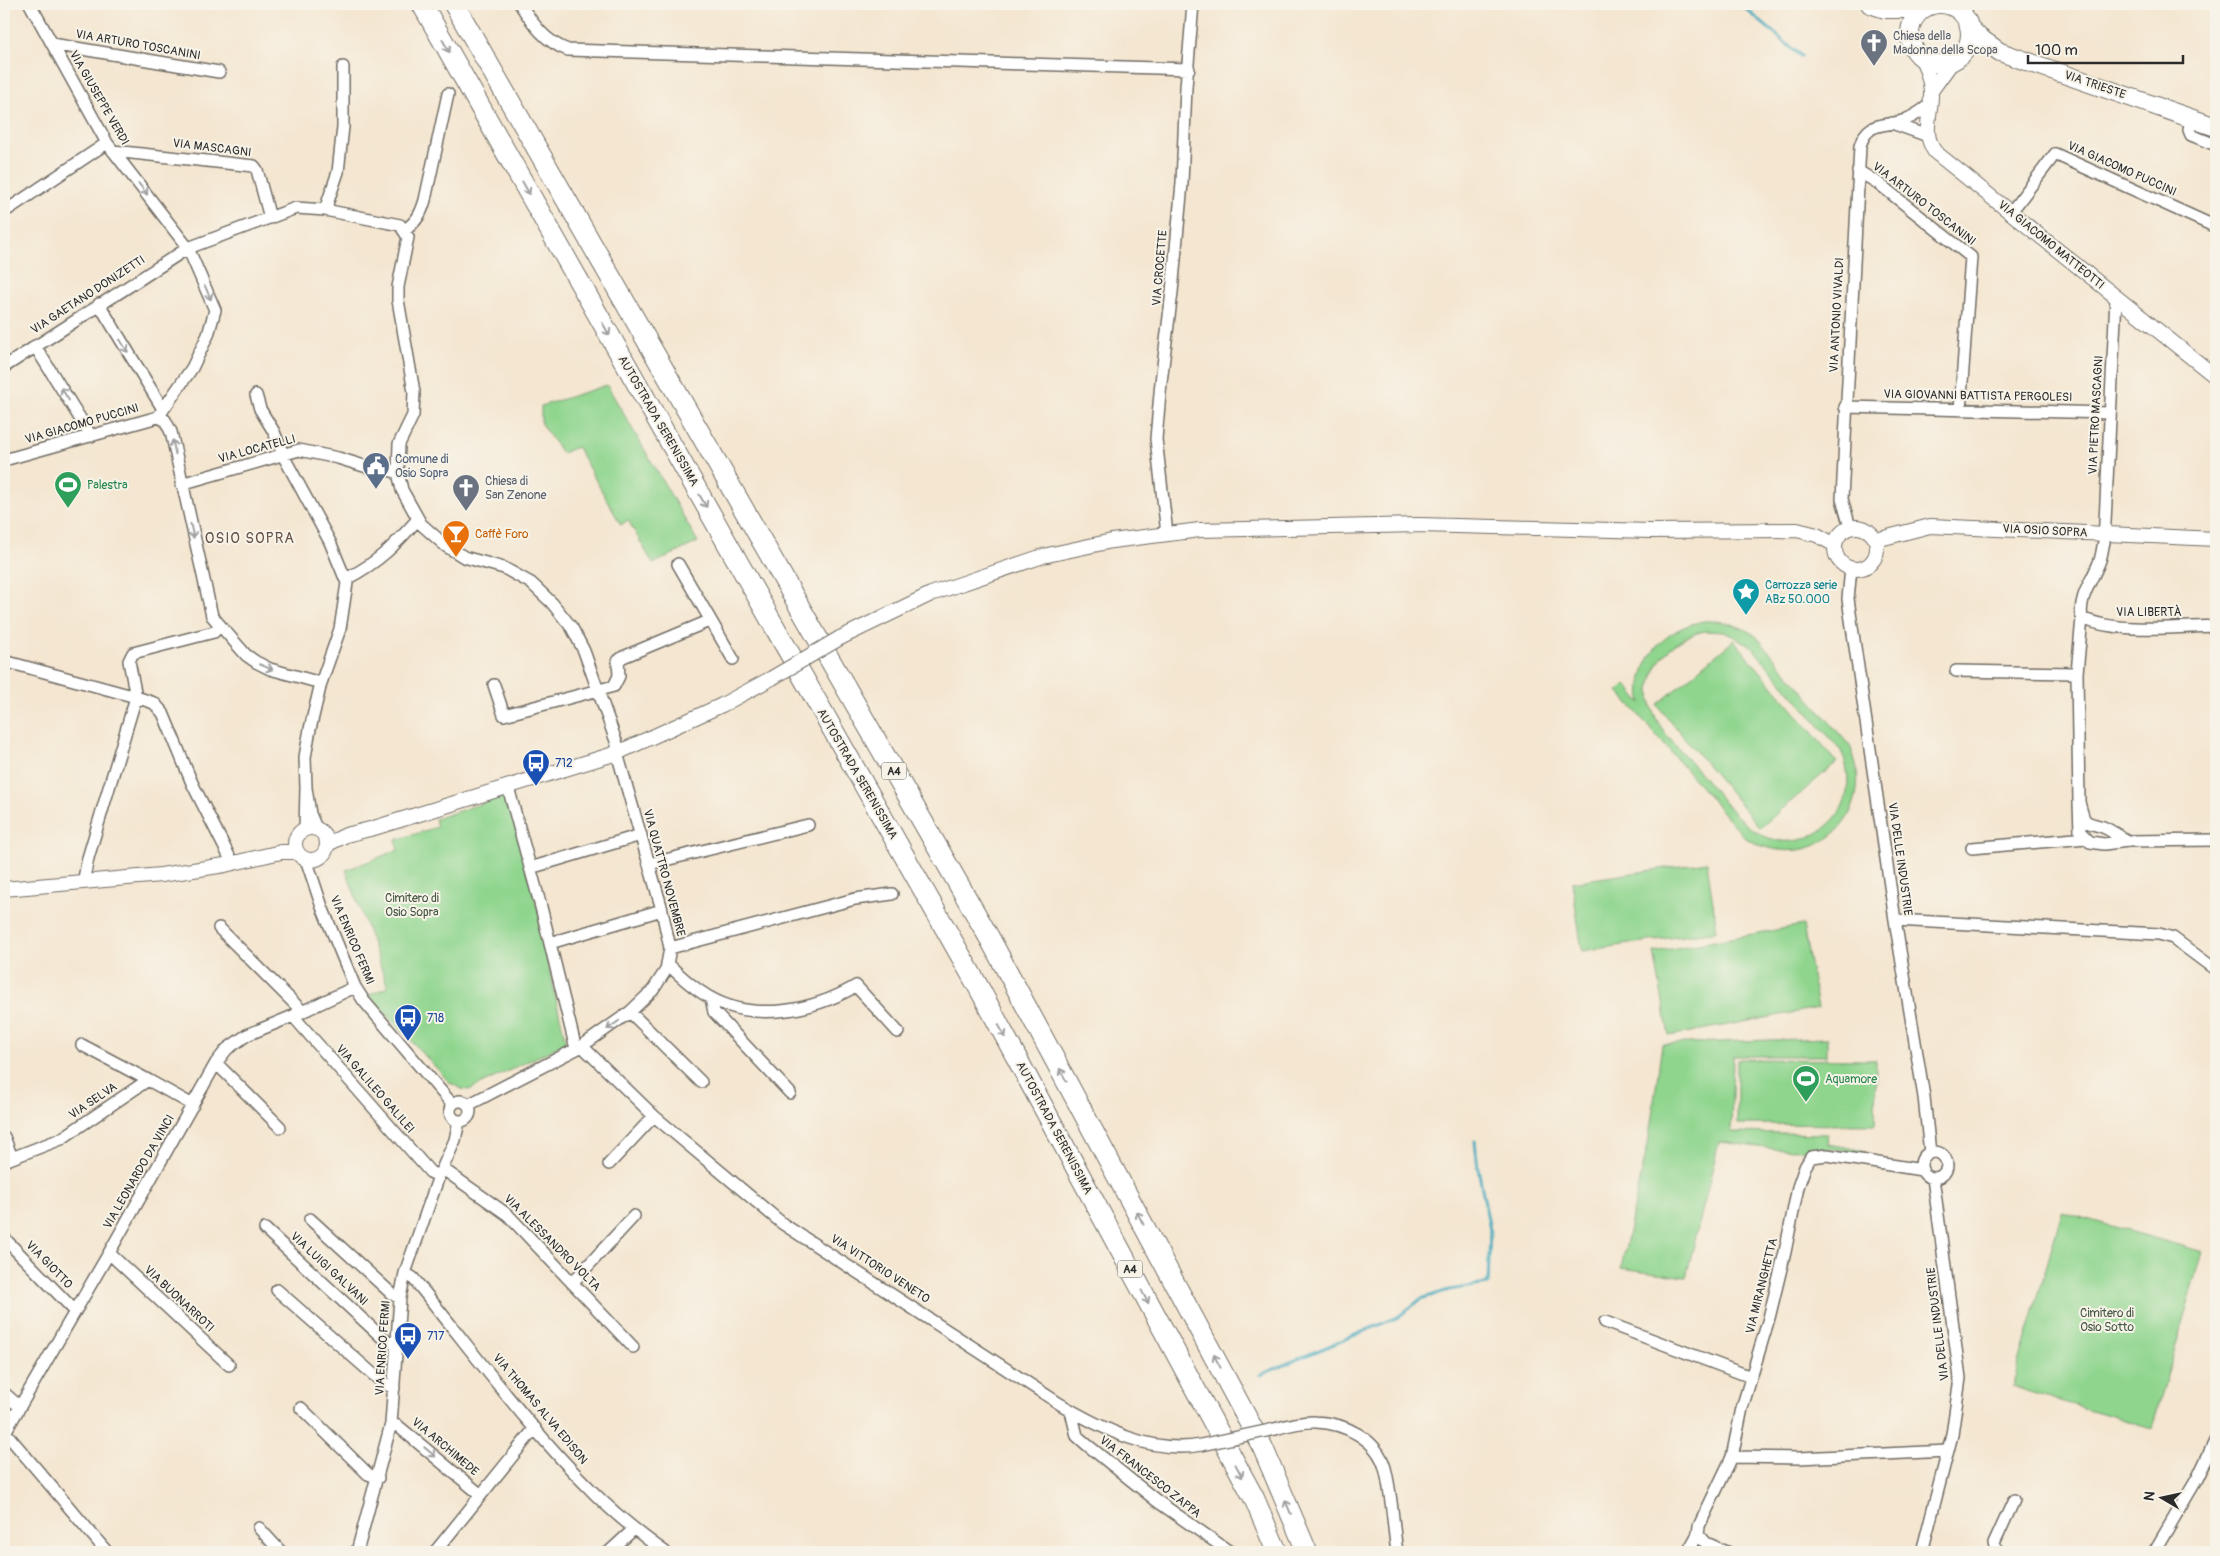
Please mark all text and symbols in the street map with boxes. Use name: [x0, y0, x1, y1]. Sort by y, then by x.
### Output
street label: VIA ARTURO TOSCANINI: [74, 27, 202, 63]
church icon: Chiesa della Madonna della Scopa: [1859, 28, 1889, 67]
place label: Chiesa della Madonna della Scopa: [1893, 29, 1998, 58]
scale bar: [2028, 32, 2182, 64]
one-way arrow: [441, 39, 451, 54]
text: 100 m: [2035, 41, 2078, 60]
street label: VIA GIUSEPPE VERDI: [66, 48, 132, 148]
street label: VIA TRIESTE: [2062, 67, 2128, 103]
street label: VIA MASCAGNI: [172, 136, 252, 160]
street label: VIA GIACOMO PUCCINI: [2065, 138, 2179, 200]
street label: VIA ARTURO TOSCANINI: [1869, 159, 1979, 249]
one-way arrow: [521, 180, 531, 195]
one-way arrow: [137, 182, 148, 195]
street label: VIA GIACOMO MATTEOTTI: [1995, 197, 2107, 293]
street label: VIA CROCETTE: [1149, 229, 1171, 307]
street label: VIA GAETANO DONIZETTI: [28, 252, 148, 338]
street label: VIA ANTONIO VIVALDI: [1826, 257, 1848, 373]
one-way arrow: [203, 285, 213, 300]
one-way arrow: [602, 321, 611, 336]
one-way arrow: [120, 338, 130, 352]
street label: AUTOSTRADA SERENISSIMA: [614, 353, 702, 489]
street label: VIA PIETRO MASCAGNI: [2085, 355, 2107, 475]
street label: VIA GIOVANNI BATTISTA PERGOLESI: [1883, 387, 2073, 405]
one-way arrow: [60, 388, 70, 402]
street label: VIA GIACOMO PUCCINI: [23, 401, 141, 447]
street label: VIA LOCATELLI: [217, 431, 297, 467]
one-way arrow: [169, 440, 178, 456]
public building icon: Comune di Osio Sopra: [361, 451, 391, 490]
place label: Comune di Osio Sopra: [395, 452, 449, 481]
sports icon: Palestra: [53, 470, 83, 509]
church icon: Chiesa di San Zenone: [451, 473, 481, 512]
place label: Chiesa di San Zenone: [485, 474, 547, 503]
place label: Palestra: [87, 478, 128, 493]
one-way arrow: [699, 493, 708, 508]
bar icon: Caffè Foro: [441, 519, 471, 558]
street label: VIA OSIO SOPRA: [2002, 521, 2088, 541]
one-way arrow: [188, 523, 197, 539]
place label: Caffè Foro: [475, 527, 529, 542]
district label: OSIO SOPRA: [205, 529, 295, 548]
place icon: Carrozza serie ABz 50.000: [1731, 577, 1761, 616]
place label: Carrozza serie ABz 50.000: [1765, 578, 1837, 607]
street label: VIA LIBERTÀ: [2116, 604, 2182, 620]
one-way arrow: [258, 662, 273, 672]
street label: AUTOSTRADA SERENISSIMA: [813, 706, 901, 842]
bus stop icon: 712: [521, 748, 551, 787]
place label: 712: [555, 756, 573, 771]
road number: A4: [882, 762, 906, 779]
street label: VIA DELLE INDUSTRIE: [1885, 801, 1915, 917]
street label: VIA QUATTRO NOVEMBRE: [640, 808, 688, 938]
park label: Cimitero di Osio Sopra: [385, 891, 439, 920]
street label: VIA ENRICO FERMI: [326, 893, 378, 987]
bus stop icon: 718: [393, 1003, 423, 1042]
place label: 718: [427, 1011, 444, 1026]
one-way arrow: [606, 1020, 620, 1030]
one-way arrow: [998, 1023, 1007, 1038]
street label: VIA GALILEO GALILEI: [332, 1042, 418, 1136]
street label: AUTOSTRADA SERENISSIMA: [1013, 1059, 1096, 1197]
sports icon: Aquamore: [1791, 1064, 1821, 1103]
one-way arrow: [1058, 1068, 1067, 1083]
place label: Aquamore: [1825, 1072, 1877, 1087]
street label: VIA SELVA: [66, 1079, 120, 1123]
street label: VIA LEONARDO DA VINCI: [100, 1112, 178, 1232]
street label: VIA ALESSANDRO VOLTA: [500, 1191, 604, 1295]
one-way arrow: [1135, 1211, 1144, 1226]
street label: VIA LUIGI GALVANI: [287, 1229, 371, 1309]
street label: VIA VITTORIO VENETO: [828, 1231, 933, 1307]
street label: VIA MIRANGHETTA: [1743, 1236, 1781, 1335]
street label: VIA GIOTTO: [22, 1238, 76, 1292]
road number: A4: [1118, 1260, 1142, 1278]
street label: VIA BUONARROTI: [141, 1263, 217, 1335]
street label: VIA DELLE INDUSTRIE: [1924, 1266, 1952, 1382]
one-way arrow: [1140, 1290, 1150, 1305]
street label: VIA ENRICO FERMI: [372, 1300, 394, 1396]
park label: Cimitero di Osio Sotto: [2080, 1306, 2134, 1335]
bus stop icon: 717: [393, 1321, 423, 1360]
place label: 717: [427, 1329, 445, 1344]
street label: VIA THOMAS ALVA EDISON: [489, 1351, 591, 1467]
one-way arrow: [1211, 1355, 1221, 1369]
street label: VIA ARCHIMEDE: [408, 1415, 482, 1479]
street label: VIA FRANCESCO ZAPPA: [1096, 1433, 1204, 1521]
one-way arrow: [423, 1447, 436, 1458]
one-way arrow: [1235, 1463, 1244, 1478]
north arrow: [2138, 1474, 2188, 1524]
text: N: [2141, 1490, 2159, 1502]
one-way arrow: [1282, 1500, 1292, 1515]

